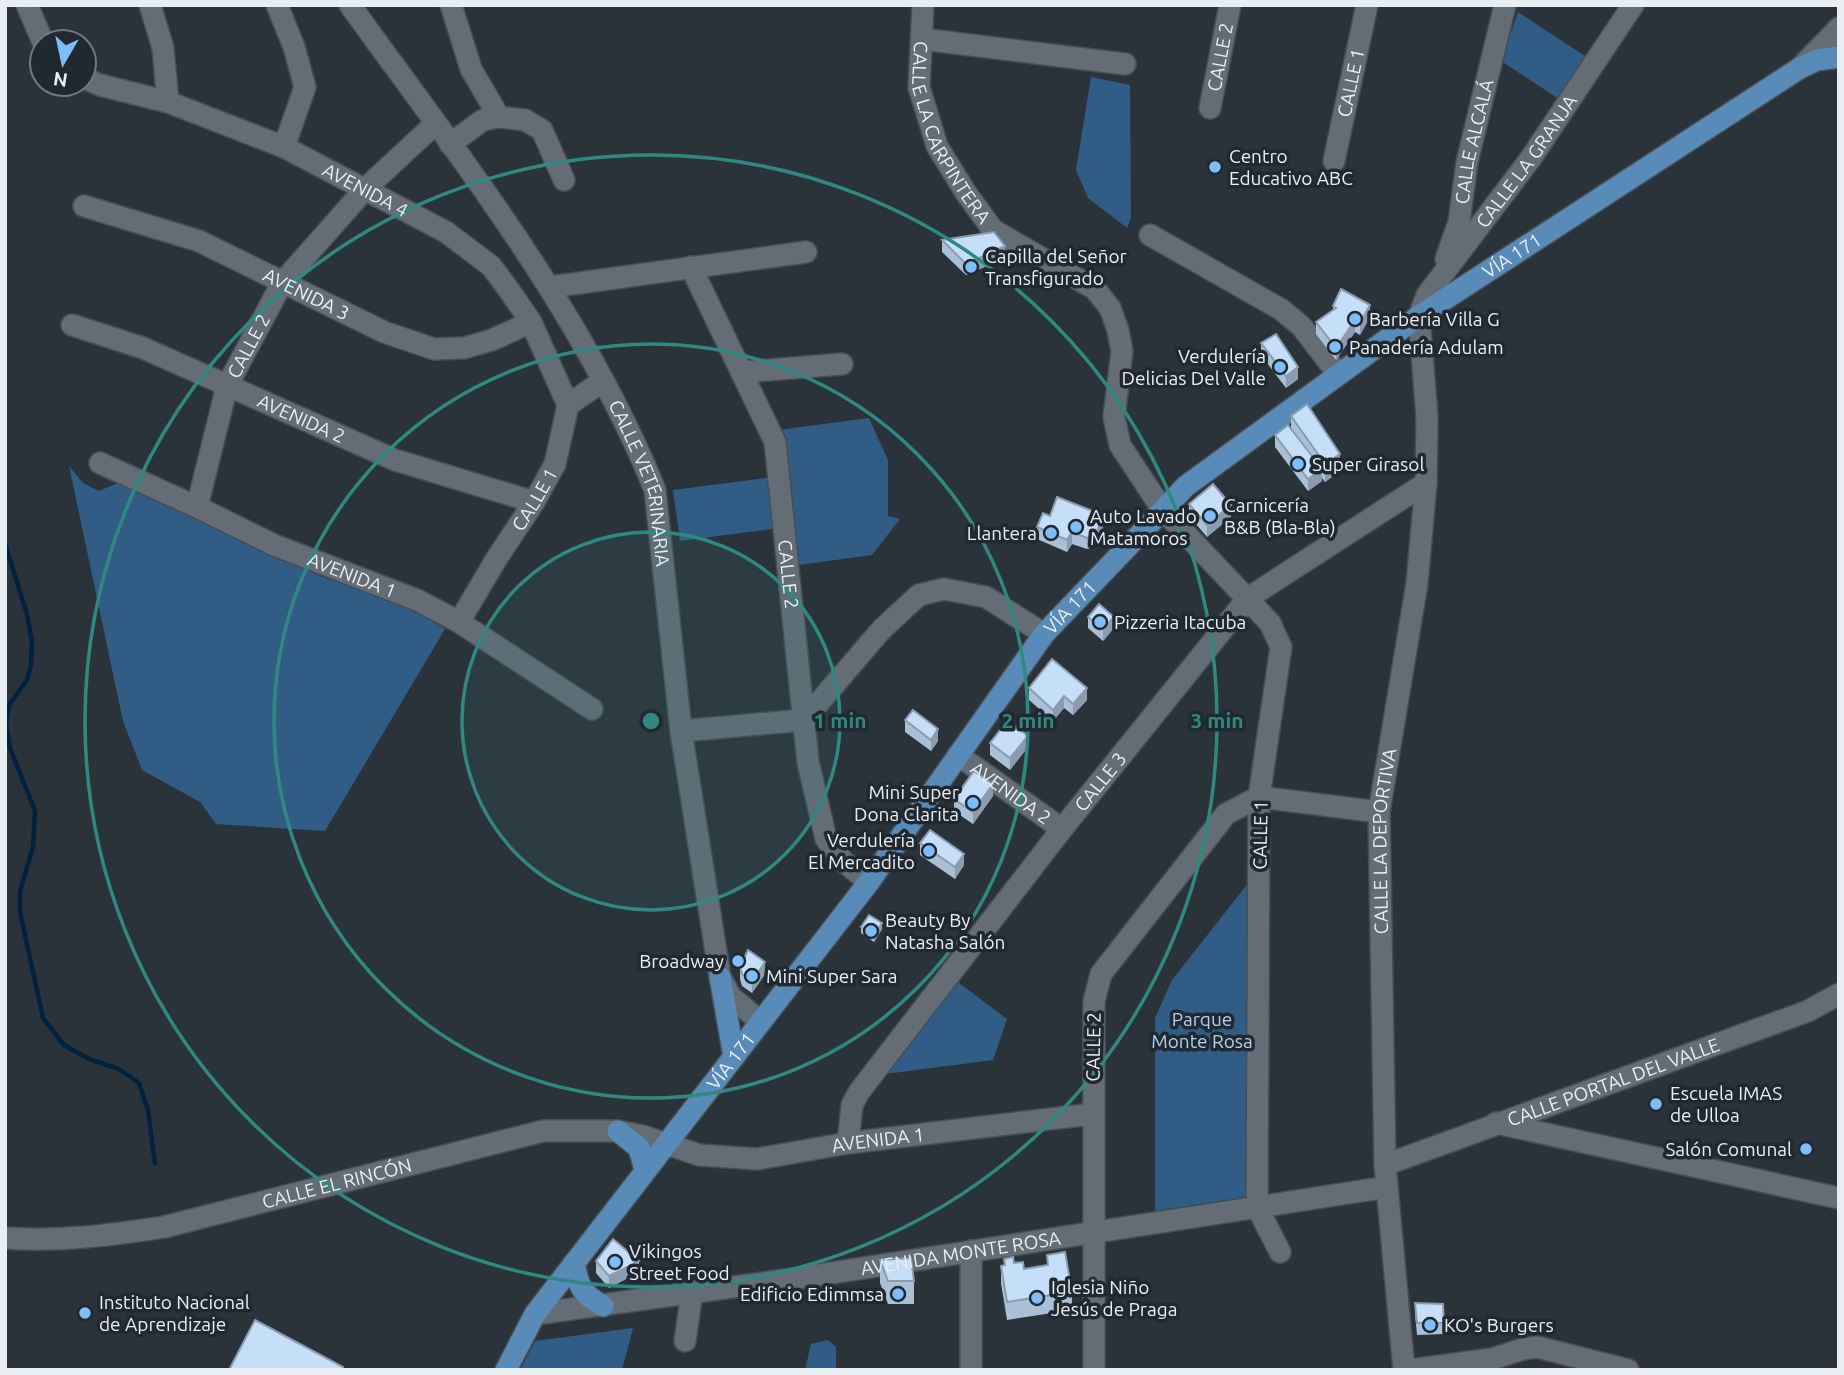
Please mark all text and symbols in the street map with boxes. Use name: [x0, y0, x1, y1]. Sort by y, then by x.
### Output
street label: CALLE 2: [1202, 21, 1237, 93]
north arrow: [28, 28, 98, 98]
street label: CALLE LA CARPINTERA: [908, 40, 996, 228]
street label: CALLE 1: [1333, 46, 1369, 119]
text: N: [52, 68, 69, 92]
street label: CALLE ALCALÁ: [1450, 76, 1498, 205]
street label: CALLE LA GRANJA: [1471, 90, 1582, 232]
place label: Centro Educativo ABC: [1229, 145, 1353, 189]
street label: AVENIDA 4: [319, 158, 412, 221]
marker: Centro Educativo ABC: [1207, 159, 1223, 175]
street label: VÍA 171: [1478, 228, 1545, 283]
place label: Capilla del Señor Transfigurado: [985, 245, 1127, 289]
marker: Capilla del Señor Transfigurado: [963, 259, 979, 275]
street label: AVENIDA 3: [260, 263, 353, 324]
place label: Barbería Villa G: [1369, 308, 1500, 330]
street label: CALLE 2: [222, 310, 274, 382]
marker: Barbería Villa G: [1347, 311, 1363, 327]
place label: Panadería Adulam: [1349, 336, 1504, 358]
marker: Panadería Adulam: [1327, 339, 1343, 355]
place label: Verdulería Delicias Del Valle: [1122, 345, 1266, 389]
marker: Verdulería Delicias Del Valle: [1272, 359, 1288, 375]
street label: AVENIDA 2: [254, 389, 348, 447]
street label: CALLE VETERINARIA: [604, 396, 674, 568]
place label: Super Girasol: [1312, 453, 1424, 475]
marker: Super Girasol: [1290, 456, 1306, 472]
street label: CALLE 1: [507, 464, 562, 535]
place label: Carnicería B&B (Bla-Bla): [1224, 494, 1336, 538]
place label: Auto Lavado Matamoros: [1090, 505, 1197, 549]
marker: Carnicería B&B (Bla-Bla): [1202, 508, 1218, 524]
marker: Auto Lavado Matamoros: [1068, 519, 1084, 535]
place label: Llantera: [967, 522, 1037, 544]
marker: Llantera: [1043, 525, 1059, 541]
street label: CALLE 2: [774, 538, 803, 610]
street label: AVENIDA 1: [305, 548, 400, 602]
street label: VÍA 171: [1039, 576, 1101, 638]
place label: Pizzeria Itacuba: [1114, 611, 1246, 633]
marker: Pizzeria Itacuba: [1092, 614, 1108, 630]
text: 1 min: [813, 708, 867, 732]
text: 2 min: [1001, 708, 1055, 732]
text: 3 min: [1190, 708, 1244, 732]
centre of rings: [639, 709, 663, 733]
street label: CALLE LA DEPORTIVA: [1368, 746, 1401, 934]
street label: CALLE 3: [1070, 748, 1131, 816]
street label: AVENIDA 2: [967, 757, 1055, 829]
place label: Mini Super Dona Clarita: [854, 781, 959, 825]
marker: Mini Super Dona Clarita: [965, 795, 981, 811]
street label: CALLE 1: [1248, 800, 1272, 870]
place label: Verdulería El Mercadito: [808, 829, 915, 873]
marker: Verdulería El Mercadito: [921, 843, 937, 859]
place label: Beauty By Natasha Salón: [885, 909, 1005, 953]
marker: Beauty By Natasha Salón: [863, 923, 879, 939]
place label: Broadway: [639, 950, 724, 972]
marker: Broadway: [730, 953, 746, 969]
place label: Mini Super Sara: [766, 965, 898, 987]
marker: Mini Super Sara: [744, 968, 760, 984]
park label: Parque Monte Rosa: [1151, 1008, 1253, 1052]
street label: CALLE 2: [1081, 1012, 1105, 1082]
street label: VÍA 171: [702, 1028, 760, 1094]
street label: CALLE PORTAL DEL VALLE: [1504, 1033, 1722, 1131]
place label: Escuela IMAS de Ulloa: [1670, 1082, 1782, 1126]
marker: Escuela IMAS de Ulloa: [1648, 1096, 1664, 1112]
street label: AVENIDA 1: [830, 1123, 926, 1157]
place label: Salón Comunal: [1665, 1138, 1792, 1160]
marker: Salón Comunal: [1798, 1141, 1814, 1157]
street label: CALLE EL RINCÓN: [260, 1154, 414, 1213]
street label: AVENIDA MONTE ROSA: [859, 1227, 1063, 1279]
place label: Vikingos Street Food: [629, 1240, 730, 1284]
marker: Vikingos Street Food: [607, 1254, 623, 1270]
place label: Iglesia Niño Jesús de Praga: [1051, 1276, 1177, 1320]
place label: Edificio Edimmsa: [740, 1283, 884, 1305]
marker: Edificio Edimmsa: [890, 1286, 906, 1302]
marker: Iglesia Niño Jesús de Praga: [1029, 1290, 1045, 1306]
place label: Instituto Nacional de Aprendizaje: [99, 1291, 250, 1335]
marker: Instituto Nacional de Aprendizaje: [77, 1305, 93, 1321]
place label: KO's Burgers: [1444, 1314, 1554, 1336]
marker: KO's Burgers: [1422, 1317, 1438, 1333]

